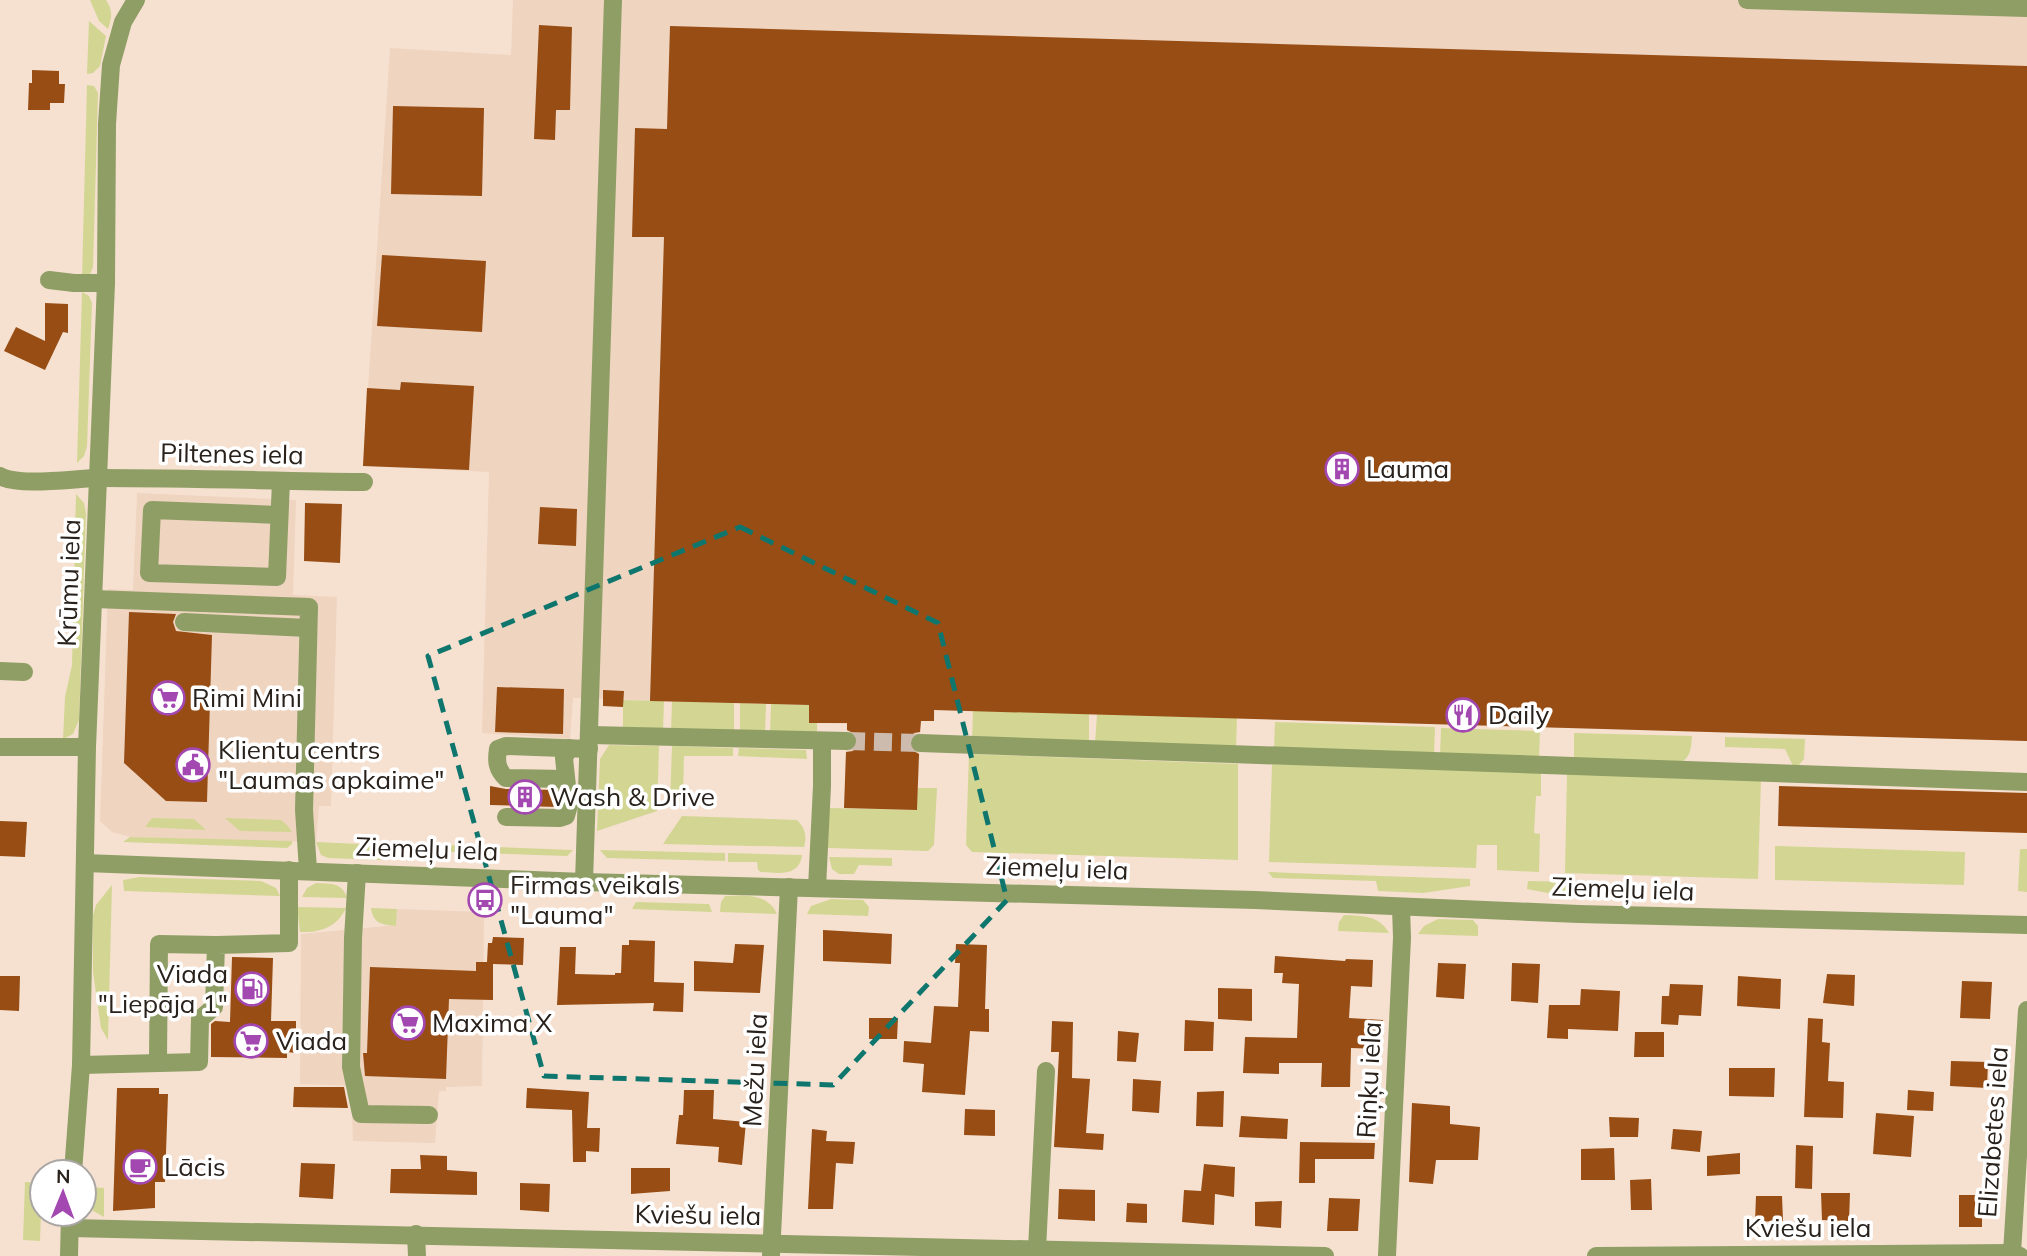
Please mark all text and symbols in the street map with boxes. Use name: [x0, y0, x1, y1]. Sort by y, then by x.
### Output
street label: Piltenes iela: [160, 436, 304, 471]
building icon: Lauma: [1323, 450, 1361, 488]
place label: Lauma: [1366, 452, 1449, 485]
street label: Krūmu iela: [50, 519, 87, 647]
supermarket icon: Rimi Mini: [149, 679, 187, 717]
place label: Rimi Mini: [192, 681, 302, 714]
restaurant icon: Daily: [1444, 696, 1482, 734]
place label: Daily: [1488, 698, 1549, 731]
place label: Klientu centrs "Laumas apkaime": [218, 733, 445, 796]
public building icon: Klientu centrs "Laumas apkaime": [174, 746, 212, 784]
building icon: Wash & Drive: [506, 778, 544, 816]
place label: Wash & Drive: [550, 780, 715, 813]
street label: Ziemeļu iela: [355, 830, 499, 867]
street label: Ziemeļu iela: [985, 849, 1129, 886]
place label: Firmas veikals "Lauma": [510, 868, 680, 931]
street label: Ziemeļu iela: [1551, 870, 1695, 907]
bus stop icon: Firmas veikals "Lauma": [466, 881, 504, 919]
place label: Viada "Liepāja 1": [98, 957, 228, 1020]
fuel station icon: Viada "Liepāja 1": [233, 970, 271, 1008]
supermarket icon: Maxima X: [389, 1004, 427, 1042]
place label: Maxima X: [432, 1006, 552, 1039]
street label: Mežu iela: [735, 1012, 774, 1128]
street label: Riņķu iela: [1349, 1021, 1388, 1139]
supermarket icon: Viada: [232, 1022, 270, 1060]
place label: Viada: [276, 1024, 347, 1057]
street label: Elizabetes iela: [1970, 1045, 2015, 1219]
cafe icon: Lācis: [121, 1148, 159, 1186]
place label: Lācis: [164, 1150, 226, 1183]
north arrow: [28, 1158, 98, 1228]
text: N: [56, 1164, 71, 1188]
street label: Kviešu iela: [634, 1197, 762, 1232]
street label: Kviešu iela: [1745, 1211, 1871, 1244]

